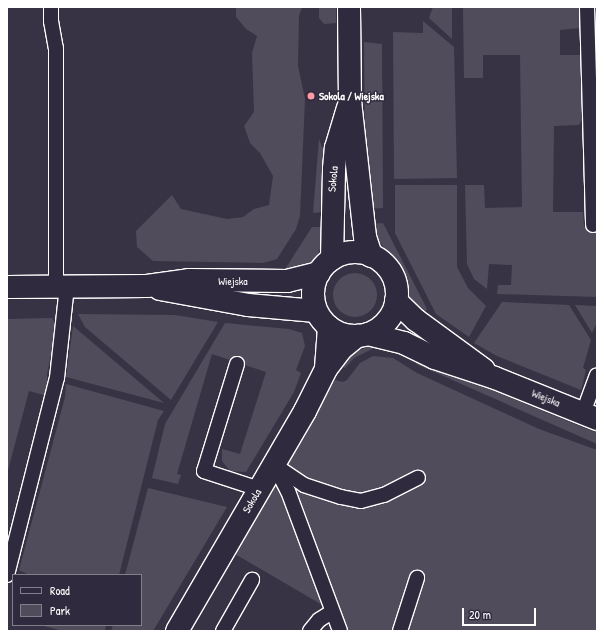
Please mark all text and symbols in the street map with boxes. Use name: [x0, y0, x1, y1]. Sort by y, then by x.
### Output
place label: Sokola / Wiejska: [319, 89, 384, 103]
marker: Sokola / Wiejska: [306, 91, 316, 101]
street label: Sokola: [325, 166, 341, 192]
street label: Wiejska: [218, 274, 248, 288]
street label: Wiejska: [530, 386, 562, 410]
street label: Sokola: [240, 487, 264, 515]
legend: [12, 574, 142, 626]
text: Road: [50, 582, 70, 599]
scale bar: [464, 600, 538, 626]
text: Park: [50, 602, 70, 619]
text: 20 m: [469, 606, 491, 623]

